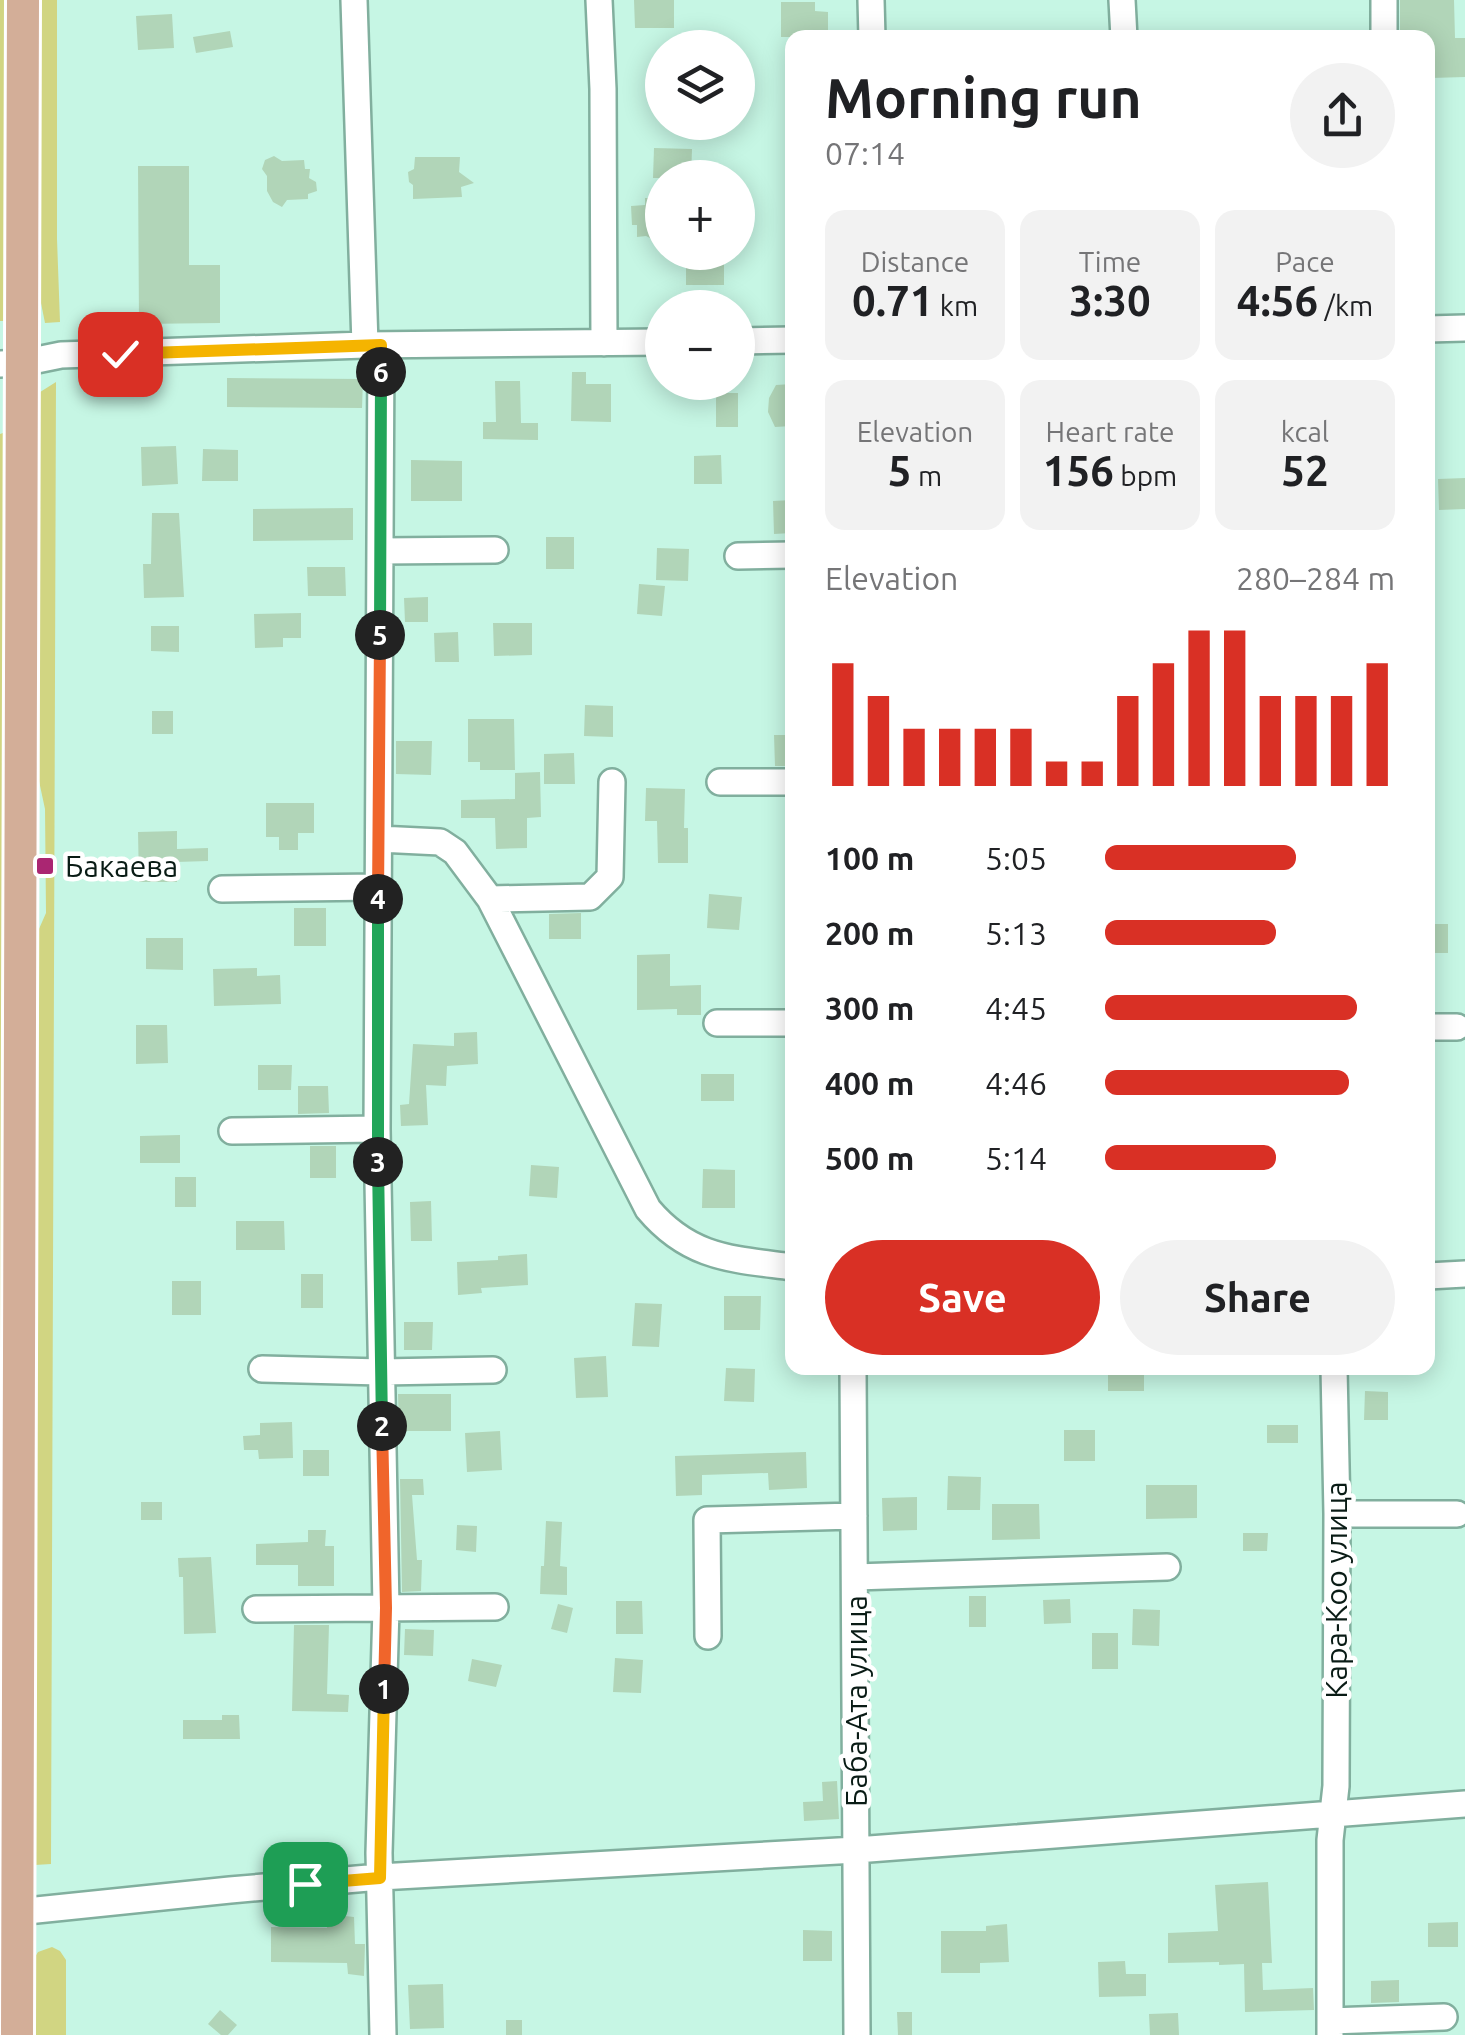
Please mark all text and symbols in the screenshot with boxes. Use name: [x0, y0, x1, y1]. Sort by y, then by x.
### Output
map controls: [645, 30, 755, 400]
button: layers: [645, 30, 755, 140]
button: share: [1290, 63, 1395, 168]
text: Morning run: [825, 67, 1142, 128]
text: 07:14: [825, 135, 905, 171]
button: +: [645, 160, 755, 270]
text: Distance: [861, 246, 969, 277]
text: Time: [1079, 246, 1141, 277]
text: Pace: [1275, 246, 1335, 277]
text: 0.71: [852, 277, 933, 324]
text: 3:30: [1069, 277, 1151, 324]
text: 4:56: [1237, 277, 1318, 324]
button: −: [645, 290, 755, 400]
text: km: [933, 290, 978, 321]
text: /km: [1318, 290, 1373, 321]
pin: [78, 312, 163, 397]
icon: check: [93, 327, 148, 382]
pin: 6: [356, 347, 406, 397]
text: 6: [373, 356, 389, 387]
text: Elevation: [857, 416, 973, 447]
text: Heart rate: [1046, 416, 1174, 447]
text: kcal: [1281, 416, 1329, 447]
text: 5: [888, 447, 912, 494]
text: 156: [1043, 447, 1114, 494]
text: 52: [1281, 447, 1329, 494]
text: m: [912, 460, 942, 491]
text: bpm: [1114, 460, 1177, 491]
text: Elevation: [825, 560, 958, 596]
text: 280–284 m: [1236, 560, 1395, 596]
pin: 5: [355, 610, 405, 660]
text: 5: [372, 619, 388, 650]
text: 100 m: [825, 840, 914, 876]
text: 5:05: [985, 840, 1047, 876]
place label: Бакаева: [65, 849, 178, 883]
marker: Бакаева: [34, 855, 56, 877]
pin: 4: [353, 874, 403, 924]
text: 4: [370, 883, 386, 914]
text: 200 m: [825, 915, 914, 951]
text: 5:13: [985, 915, 1047, 951]
text: 300 m: [825, 990, 914, 1026]
text: 4:45: [985, 990, 1047, 1026]
text: 400 m: [825, 1065, 914, 1101]
text: 4:46: [985, 1065, 1047, 1101]
pin: 3: [353, 1137, 403, 1187]
text: 500 m: [825, 1140, 914, 1176]
text: 5:14: [985, 1140, 1047, 1176]
text: 3: [370, 1146, 386, 1177]
button: Save: [825, 1240, 1100, 1355]
button: Share: [1120, 1240, 1395, 1355]
pin: 2: [357, 1401, 407, 1451]
text: 2: [374, 1410, 390, 1441]
street label: Кара-Коо улица: [1319, 1481, 1353, 1699]
street label: Баба-Ата улица: [839, 1595, 873, 1807]
pin: 1: [359, 1664, 409, 1714]
text: 1: [376, 1673, 392, 1704]
pin: [263, 1842, 348, 1927]
icon: arrive: [278, 1857, 333, 1912]

